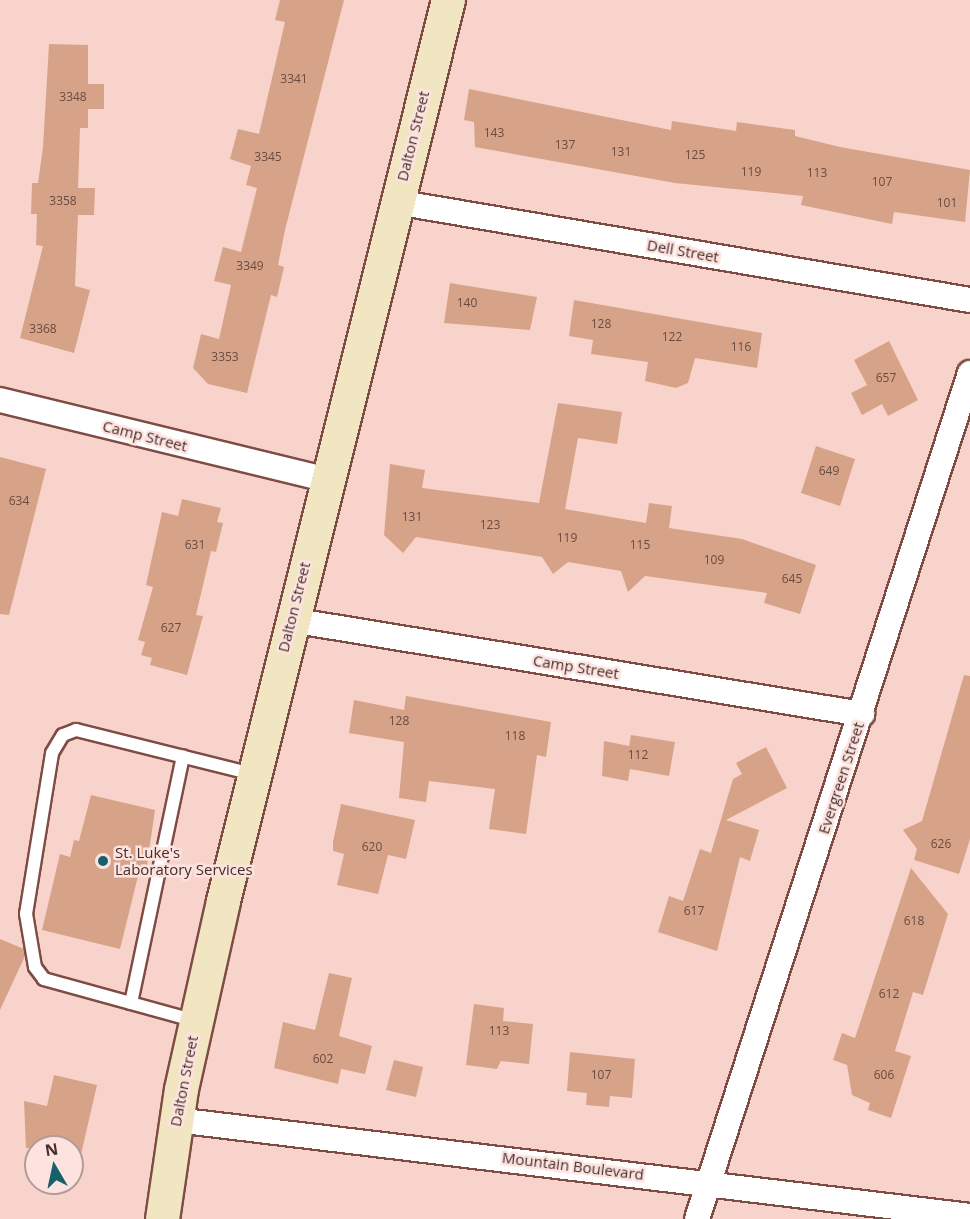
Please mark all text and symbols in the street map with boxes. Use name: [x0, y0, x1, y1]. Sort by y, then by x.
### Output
house number: 3341: [280, 72, 308, 86]
street label: Dalton Street: [393, 89, 433, 183]
house number: 3348: [59, 90, 87, 104]
house number: 143: [484, 126, 504, 140]
house number: 137: [555, 138, 575, 152]
house number: 131: [611, 145, 631, 159]
house number: 125: [685, 148, 705, 162]
house number: 3345: [254, 150, 282, 164]
house number: 119: [741, 165, 761, 179]
house number: 113: [807, 166, 827, 180]
house number: 107: [872, 175, 892, 189]
house number: 3358: [49, 194, 77, 208]
house number: 101: [937, 196, 957, 210]
street label: Dell Street: [646, 236, 720, 266]
house number: 3349: [236, 259, 264, 273]
house number: 140: [457, 296, 477, 310]
house number: 128: [591, 317, 611, 331]
house number: 3368: [29, 322, 57, 336]
house number: 122: [662, 330, 682, 344]
house number: 116: [731, 340, 751, 354]
house number: 3353: [211, 350, 239, 364]
house number: 657: [876, 371, 896, 385]
street label: Camp Street: [101, 417, 189, 455]
house number: 649: [819, 464, 839, 478]
house number: 634: [9, 494, 29, 508]
house number: 131: [402, 510, 422, 524]
house number: 123: [480, 518, 500, 532]
house number: 119: [557, 531, 577, 545]
house number: 631: [185, 538, 205, 552]
house number: 115: [630, 538, 650, 552]
house number: 109: [704, 553, 724, 567]
street label: Dalton Street: [274, 560, 314, 654]
house number: 645: [782, 572, 802, 586]
house number: 627: [161, 621, 181, 635]
street label: Camp Street: [532, 651, 620, 683]
house number: 128: [389, 714, 409, 728]
street label: Evergreen Street: [814, 720, 868, 836]
house number: 118: [505, 729, 525, 743]
house number: 112: [628, 748, 648, 762]
house number: 626: [931, 837, 951, 851]
house number: 620: [362, 840, 382, 854]
place label: St. Luke's Laboratory Services: [115, 843, 253, 878]
marker: St. Luke's Laboratory Services: [96, 854, 110, 868]
house number: 617: [684, 904, 704, 918]
house number: 618: [904, 914, 924, 928]
house number: 612: [879, 987, 899, 1001]
house number: 113: [489, 1024, 509, 1038]
street label: Dalton Street: [166, 1034, 202, 1128]
house number: 602: [313, 1052, 333, 1066]
house number: 107: [591, 1068, 611, 1082]
house number: 606: [874, 1068, 894, 1082]
north arrow: [24, 1135, 84, 1195]
text: N: [43, 1137, 60, 1161]
street label: Mountain Boulevard: [501, 1148, 645, 1184]

